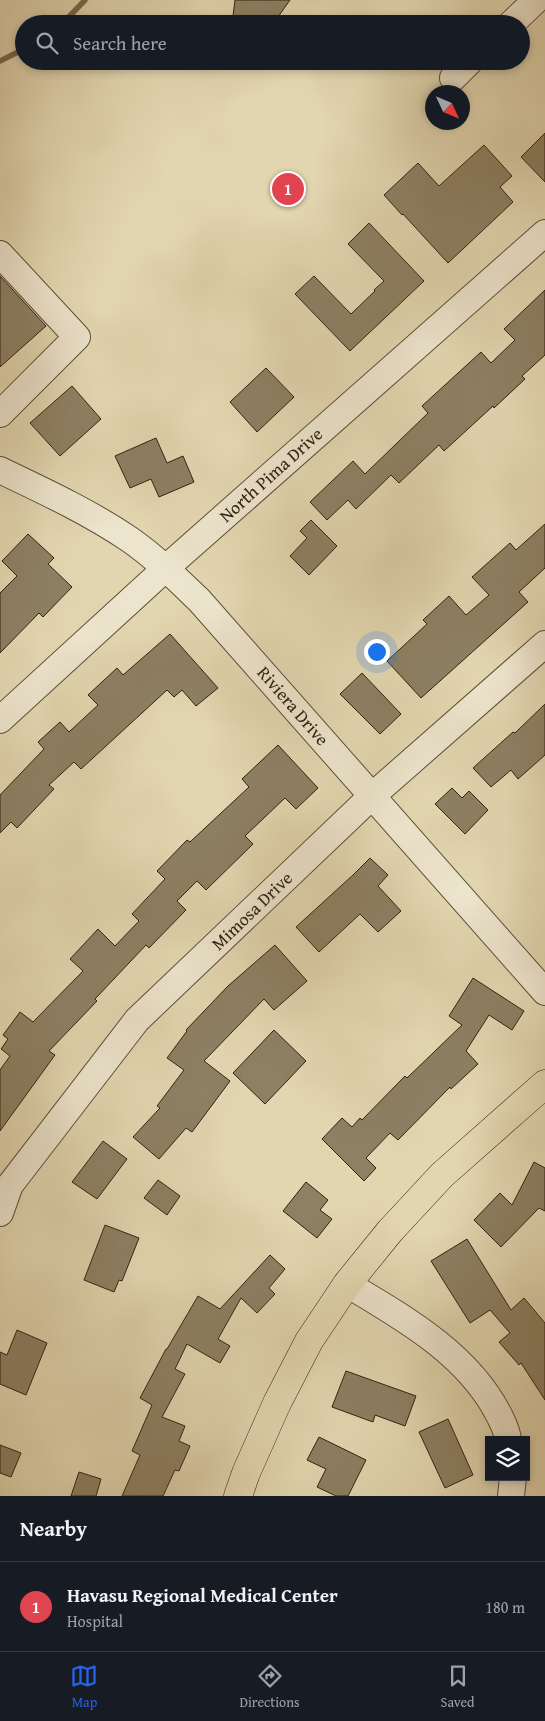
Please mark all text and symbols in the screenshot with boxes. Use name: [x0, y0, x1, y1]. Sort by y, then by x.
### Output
search box: [15, 15, 530, 70]
icon: search: [33, 29, 61, 57]
text: Search here: [73, 29, 167, 57]
north arrow: [425, 85, 470, 130]
pin: 1: [272, 170, 304, 208]
street label: North Pima Drive: [213, 421, 328, 529]
your location: [364, 639, 390, 665]
street label: Riviera Drive: [251, 660, 336, 752]
street label: Mimosa Drive: [205, 865, 298, 956]
map controls: [485, 1436, 530, 1481]
button: layers: [485, 1436, 530, 1481]
text: Nearby: [20, 1513, 87, 1544]
text: Havasu Regional Medical Center: [67, 1581, 338, 1609]
text: 1: [32, 1595, 40, 1619]
text: 180 m: [485, 1595, 525, 1619]
text: Hospital: [67, 1609, 123, 1633]
tab: Map: [70, 1662, 98, 1712]
tab: Directions: [239, 1662, 300, 1712]
tab: Saved: [441, 1662, 475, 1712]

